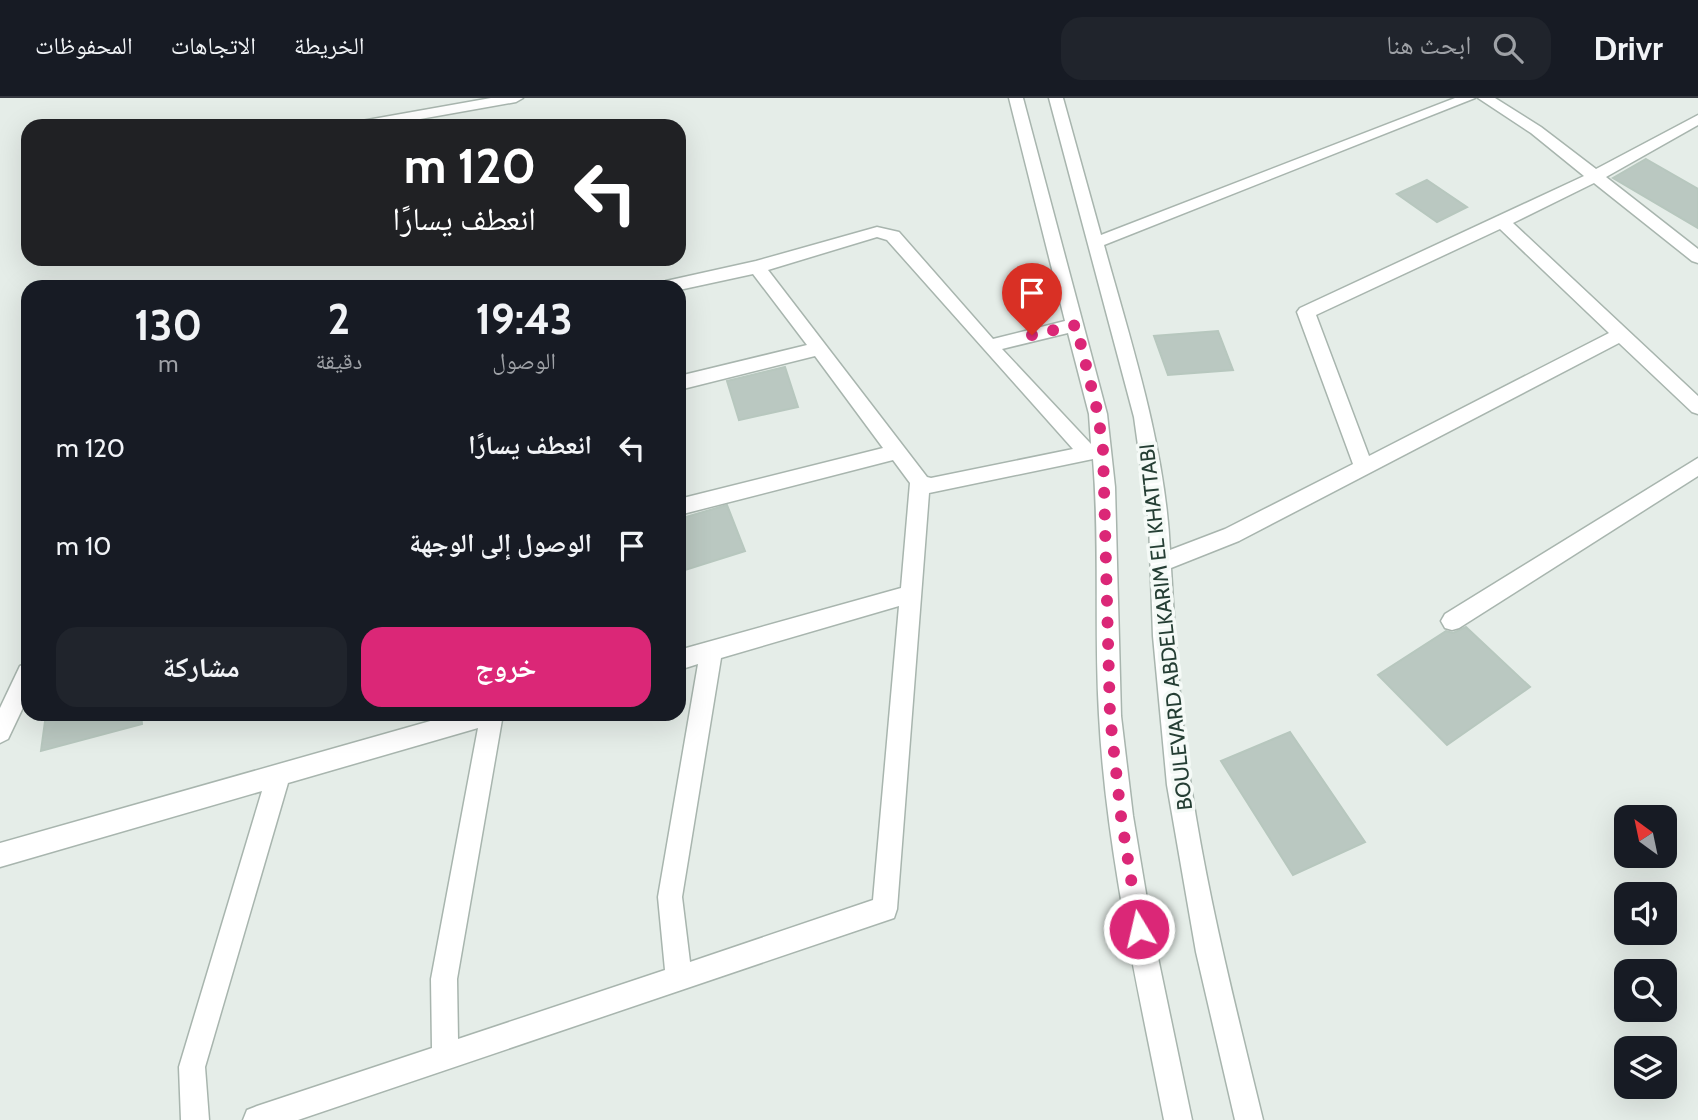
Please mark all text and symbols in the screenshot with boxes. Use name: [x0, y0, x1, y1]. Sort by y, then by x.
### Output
search box: [1061, 17, 1551, 80]
text: Drivr: [1593, 28, 1663, 68]
text: ابحث هنا: [1386, 29, 1471, 61]
icon: search: [1489, 29, 1527, 67]
text: المحفوظات: [35, 31, 133, 60]
text: الاتجاهات: [171, 31, 256, 60]
text: الخريطة: [294, 31, 365, 60]
text: 120 m: [404, 136, 536, 195]
icon: left: [560, 147, 651, 238]
text: انعطف يسارًا: [393, 199, 536, 238]
pin: [1002, 263, 1062, 335]
icon: arrive: [1013, 274, 1051, 312]
text: 2: [328, 293, 350, 345]
text: 19:43: [476, 293, 573, 345]
text: 130: [134, 299, 202, 351]
text: دقيقة: [315, 347, 362, 375]
text: الوصول: [492, 347, 556, 375]
text: m: [158, 350, 178, 378]
text: انعطف يسارًا: [468, 429, 592, 461]
icon: left: [613, 429, 651, 467]
text: 120 m: [56, 432, 125, 464]
street label: BOULEVARD ABDELKARIM EL KHATTABI: [1134, 443, 1197, 812]
text: الوصول إلى الوجهة: [409, 527, 592, 559]
icon: arrive: [613, 527, 651, 565]
text: 10 m: [56, 530, 111, 562]
button: مشاركة: [56, 627, 347, 707]
button: خروج: [361, 627, 651, 707]
north arrow: [1614, 805, 1676, 868]
map controls: [1614, 805, 1677, 1099]
button: sound: [1614, 882, 1677, 945]
position arrow: [1102, 892, 1176, 966]
button: search: [1614, 959, 1677, 1022]
button: layers: [1614, 1036, 1677, 1099]

